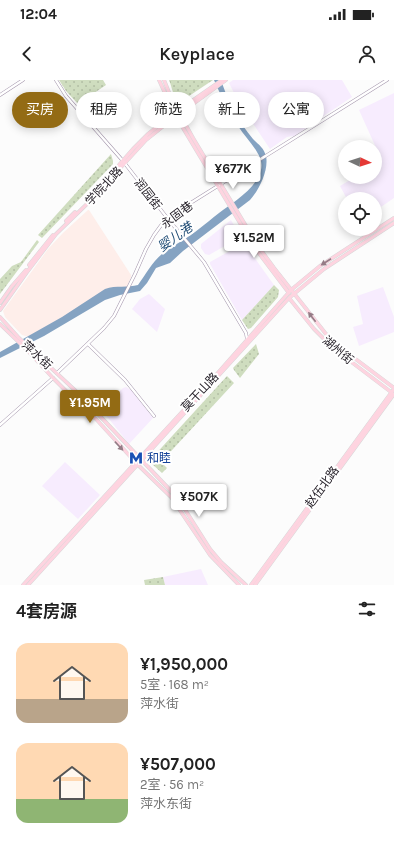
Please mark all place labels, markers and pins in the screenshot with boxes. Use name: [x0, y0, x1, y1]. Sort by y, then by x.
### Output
pin: ¥677K: [205, 156, 261, 190]
pin: ¥1.52M: [221, 225, 287, 259]
pin: ¥1.95M: [57, 390, 123, 424]
metro station icon: 和睦: [128, 450, 144, 466]
place label: 和睦: [147, 451, 171, 465]
pin: ¥507K: [171, 484, 227, 518]

